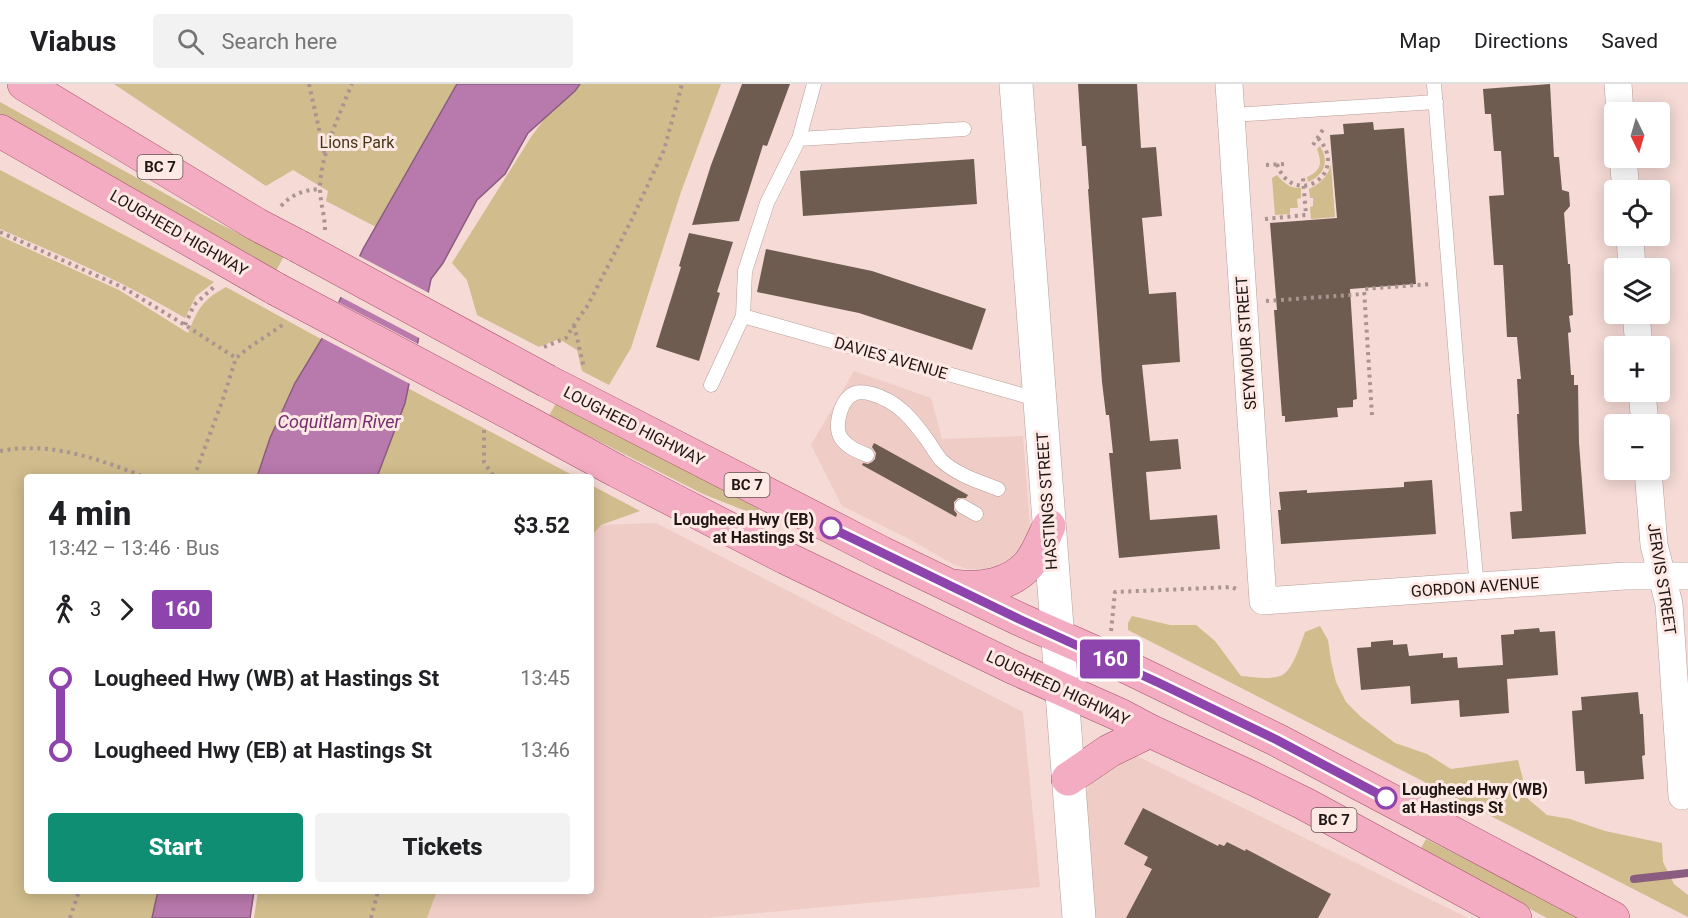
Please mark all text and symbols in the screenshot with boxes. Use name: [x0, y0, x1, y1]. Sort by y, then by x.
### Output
search box: [153, 14, 573, 68]
text: Viabus: [30, 25, 117, 58]
icon: search: [174, 25, 207, 58]
text: Search here: [222, 29, 337, 54]
text: Map: [1399, 29, 1441, 53]
text: Directions: [1474, 29, 1568, 53]
text: Saved: [1601, 29, 1658, 53]
north arrow: [1604, 102, 1670, 168]
map controls: [1604, 102, 1670, 480]
park label: Lions Park: [320, 133, 395, 152]
road number: BC 7: [138, 155, 182, 179]
button: locate: [1604, 180, 1670, 246]
street label: LOUGHEED HIGHWAY: [107, 186, 252, 280]
button: layers: [1604, 258, 1670, 324]
street label: SEYMOUR STREET: [1232, 275, 1260, 411]
street label: DAVIES AVENUE: [832, 333, 950, 383]
button: +: [1604, 336, 1670, 402]
street label: LOUGHEED HIGHWAY: [560, 382, 708, 470]
water label: Coquitlam River: [278, 411, 401, 432]
button: −: [1604, 414, 1670, 480]
street label: HASTINGS STREET: [1033, 431, 1061, 570]
road number: BC 7: [724, 473, 770, 497]
text: 4 min: [48, 494, 131, 533]
place label: Lougheed Hwy (EB) at Hastings St: [673, 510, 815, 547]
text: $3.52: [513, 513, 570, 538]
marker: Lougheed Hwy (EB) at Hastings St: [820, 517, 842, 539]
street label: JERVIS STREET: [1644, 522, 1680, 636]
text: 13:42 – 13:46 · Bus: [48, 536, 220, 560]
street label: GORDON AVENUE: [1410, 573, 1540, 601]
icon: walk: [48, 593, 81, 626]
icon: forward: [110, 593, 143, 626]
text: 3: [90, 597, 101, 621]
text: 160: [164, 597, 200, 621]
line badge: 160: [1076, 640, 1144, 678]
street label: LOUGHEED HIGHWAY: [983, 646, 1133, 730]
text: 160: [1092, 647, 1128, 671]
text: Lougheed Hwy (WB) at Hastings St: [94, 666, 439, 691]
text: 13:45: [520, 666, 570, 690]
text: Lougheed Hwy (EB) at Hastings St: [94, 738, 432, 763]
text: 13:46: [520, 738, 570, 762]
place label: Lougheed Hwy (WB) at Hastings St: [1402, 780, 1548, 817]
marker: Lougheed Hwy (WB) at Hastings St: [1375, 787, 1397, 809]
road number: BC 7: [1312, 808, 1356, 832]
button: Start: [48, 813, 303, 882]
button: Tickets: [315, 813, 570, 882]

